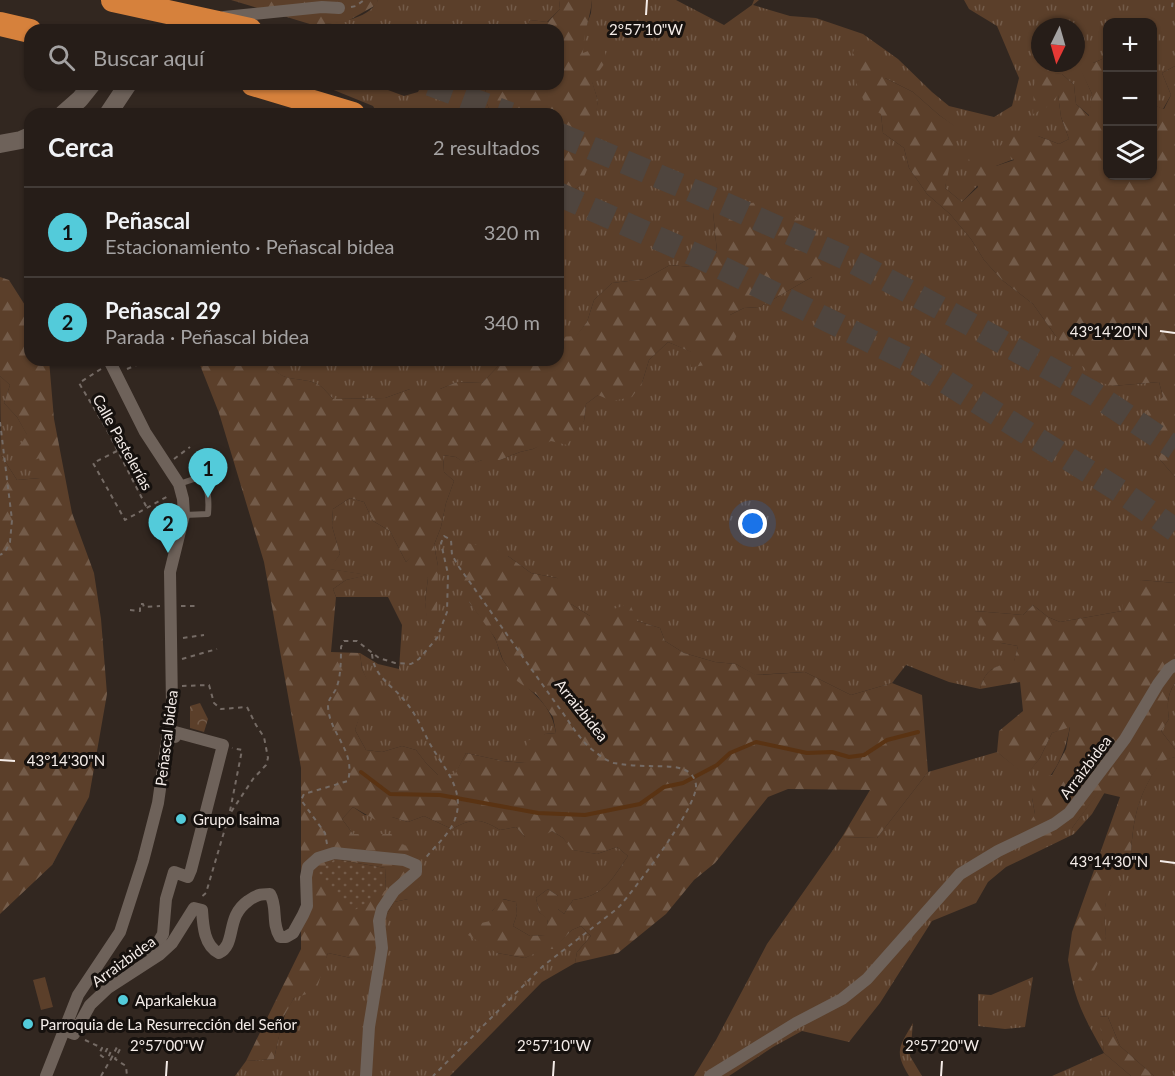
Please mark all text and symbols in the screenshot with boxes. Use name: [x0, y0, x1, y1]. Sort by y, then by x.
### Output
north arrow: [1031, 18, 1085, 72]
map controls: [1103, 18, 1157, 180]
button: +: [1103, 18, 1157, 72]
text: 2°57'10"W: [609, 20, 683, 38]
search box: [24, 24, 564, 90]
icon: search: [45, 41, 78, 74]
text: Buscar aquí: [93, 44, 204, 71]
button: −: [1103, 72, 1157, 126]
button: layers: [1103, 126, 1157, 180]
text: Cerca: [48, 131, 114, 163]
text: 2 resultados: [433, 135, 540, 159]
text: Peñascal: [105, 207, 190, 234]
text: 1: [62, 220, 73, 244]
text: 320 m: [484, 220, 540, 244]
text: Estacionamiento · Peñascal bidea: [105, 234, 395, 258]
text: Peñascal 29: [105, 297, 221, 324]
text: 2: [62, 310, 73, 334]
text: 340 m: [484, 310, 540, 334]
text: 43°14'20"N: [1070, 322, 1148, 340]
text: Parada · Peñascal bidea: [105, 324, 309, 348]
street label: Calle Pastelerías: [89, 391, 157, 493]
pin: 1: [188, 448, 228, 498]
pin: 2: [148, 504, 188, 553]
your location: [738, 509, 767, 538]
street label: Arraizbidea: [552, 675, 612, 745]
street label: Peñascal bidea: [151, 689, 181, 787]
street label: Arraizbidea: [1055, 732, 1115, 802]
text: 43°14'30"N: [27, 751, 105, 769]
place label: Grupo Isaima: [193, 810, 280, 828]
marker: Grupo Isaima: [174, 812, 188, 826]
text: 43°14'30"N: [1070, 852, 1148, 870]
street label: Arraizbidea: [88, 932, 158, 990]
place label: Aparkalekua: [135, 991, 216, 1009]
marker: Aparkalekua: [116, 993, 130, 1007]
place label: Parroquia de La Resurrección del Señor: [40, 1015, 297, 1033]
marker: Parroquia de La Resurrección del Señor: [21, 1017, 35, 1031]
text: 2°57'00"W: [130, 1036, 204, 1054]
text: 2°57'10"W: [517, 1036, 591, 1054]
text: 2°57'20"W: [905, 1036, 979, 1054]

